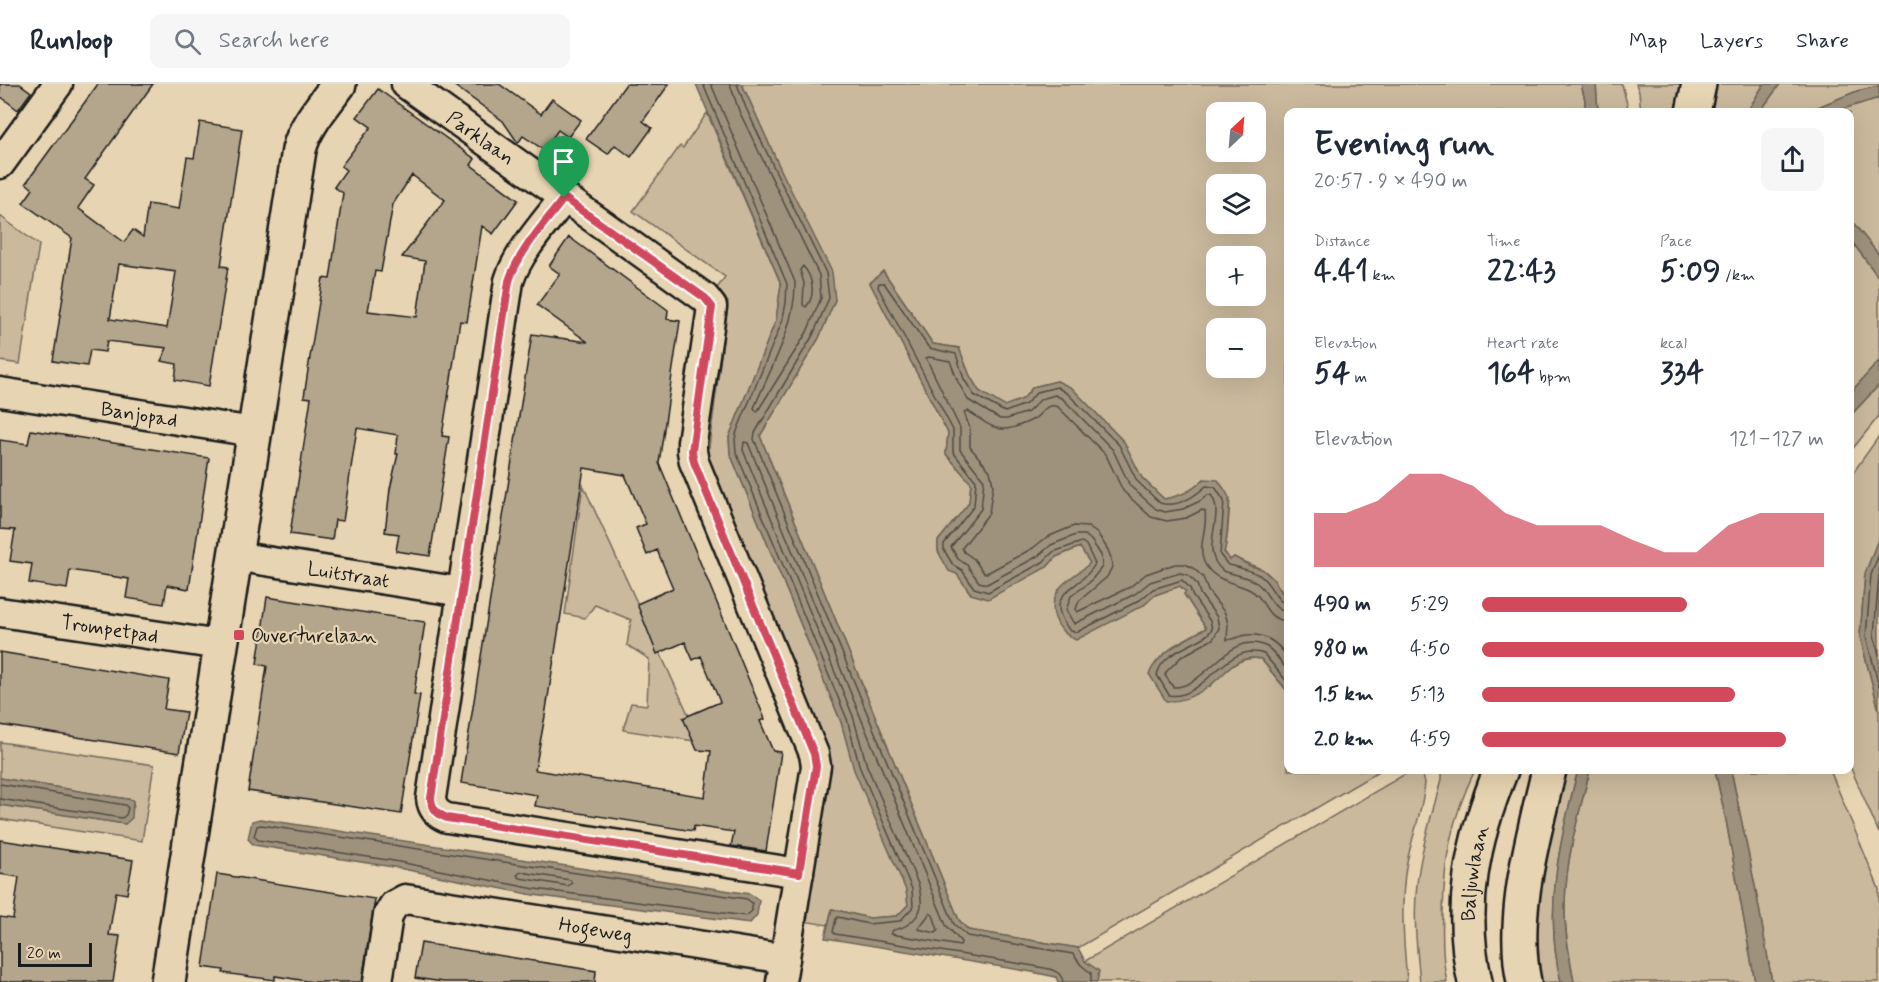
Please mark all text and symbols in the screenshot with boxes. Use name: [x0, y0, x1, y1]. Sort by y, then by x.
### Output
search box: [150, 14, 570, 68]
text: Runloop: [30, 23, 114, 60]
icon: search: [171, 25, 204, 58]
text: Search here: [219, 27, 329, 55]
text: Map: [1629, 27, 1667, 55]
text: Layers: [1700, 27, 1763, 55]
text: Share: [1796, 27, 1849, 55]
north arrow: [1206, 102, 1266, 162]
map controls: [1206, 102, 1266, 378]
street label: Parklaan: [440, 105, 519, 172]
text: Evening run: [1314, 123, 1494, 167]
button: share: [1761, 128, 1824, 191]
pin: [538, 136, 589, 198]
icon: arrive: [547, 145, 580, 178]
text: 20:57 · 9 × 490 m: [1314, 168, 1468, 195]
button: layers: [1206, 174, 1266, 234]
text: Distance: [1314, 231, 1370, 252]
text: Time: [1487, 231, 1521, 252]
text: Pace: [1660, 231, 1692, 252]
button: +: [1206, 246, 1266, 306]
text: 4.41: [1314, 252, 1368, 291]
text: 22:43: [1487, 252, 1556, 291]
text: 5:09: [1660, 252, 1721, 291]
text: km: [1368, 265, 1396, 286]
text: /km: [1721, 265, 1755, 286]
button: −: [1206, 318, 1266, 378]
text: Elevation: [1314, 333, 1377, 354]
text: Heart rate: [1487, 333, 1559, 354]
text: kcal: [1660, 333, 1687, 354]
text: 54: [1314, 354, 1350, 393]
text: 164: [1487, 354, 1535, 393]
text: 334: [1660, 354, 1704, 393]
text: m: [1350, 367, 1367, 388]
text: bpm: [1535, 367, 1571, 388]
street label: Banjopad: [99, 396, 179, 435]
text: Elevation: [1314, 426, 1393, 453]
text: 121–127 m: [1729, 426, 1824, 453]
street label: Luitstraat: [305, 556, 391, 595]
text: 490 m: [1314, 591, 1371, 618]
text: 5:29: [1410, 591, 1449, 618]
street label: Trompetpad: [59, 609, 160, 651]
place label: Ouverturelaan: [251, 623, 377, 650]
marker: Ouverturelaan: [232, 628, 246, 642]
text: 980 m: [1314, 636, 1368, 663]
text: 4:50: [1410, 636, 1450, 663]
text: 1.5 km: [1314, 681, 1374, 708]
text: 5:13: [1410, 681, 1445, 708]
text: 2.0 km: [1314, 726, 1374, 753]
text: 4:59: [1410, 726, 1451, 753]
street label: Baljuwlaan: [1456, 822, 1496, 921]
street label: Hogeweg: [557, 911, 634, 950]
scale bar: [18, 940, 92, 968]
text: 20 m: [27, 943, 61, 964]

